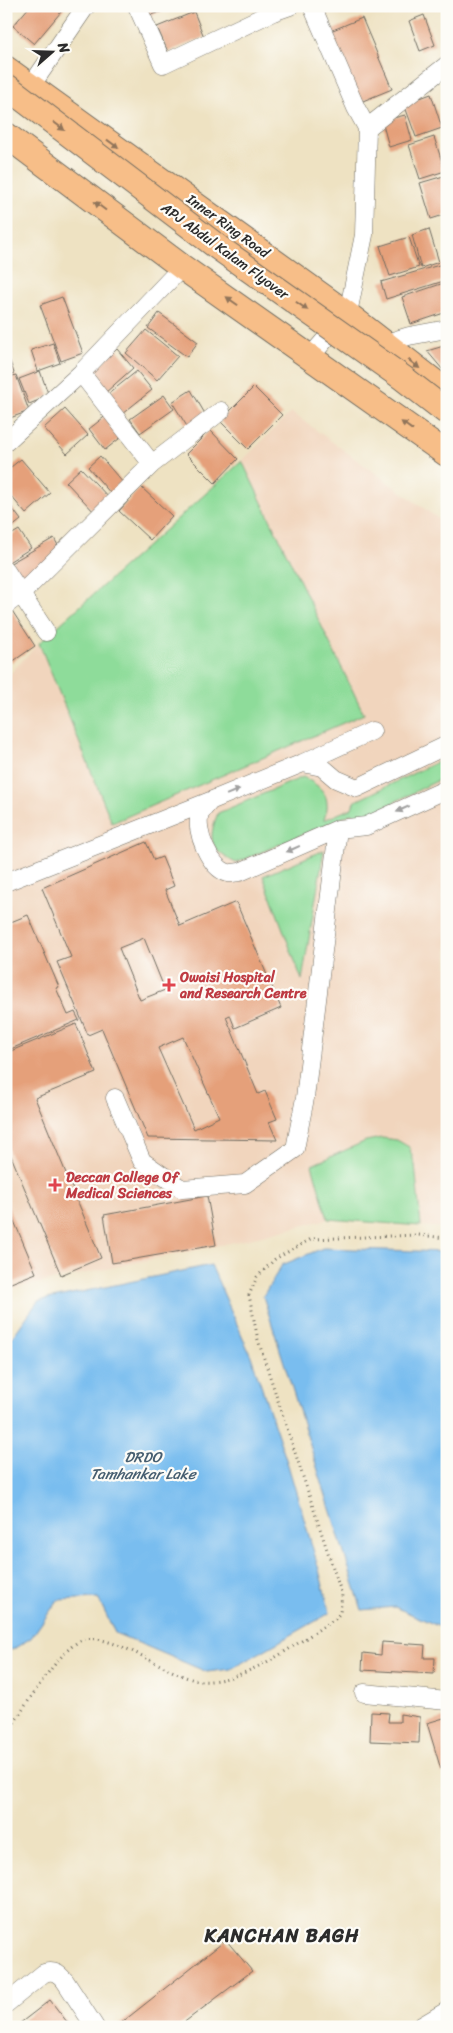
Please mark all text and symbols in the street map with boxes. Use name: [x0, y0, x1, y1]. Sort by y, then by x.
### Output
north arrow: [28, 28, 78, 78]
text: N: [50, 38, 77, 57]
one-way arrow: [52, 121, 65, 132]
one-way arrow: [106, 139, 119, 150]
street label: Inner Ring Road: [180, 187, 276, 266]
street label: APJ Abdul Kalam Flyover: [155, 195, 295, 307]
one-way arrow: [93, 201, 107, 211]
one-way arrow: [225, 296, 239, 306]
one-way arrow: [295, 301, 309, 311]
one-way arrow: [407, 359, 420, 370]
one-way arrow: [400, 421, 414, 431]
one-way arrow: [226, 787, 240, 795]
one-way arrow: [395, 805, 410, 813]
one-way arrow: [286, 845, 300, 853]
place label: Owaisi Hospital and Research Centre: [179, 965, 307, 1006]
marker: Owaisi Hospital and Research Centre: [162, 978, 176, 992]
place label: Deccan College Of Medical Sciences: [65, 1165, 181, 1206]
marker: Deccan College Of Medical Sciences: [48, 1178, 62, 1192]
water label: DRDO Tamhankar Lake: [90, 1444, 197, 1487]
district label: KANCHAN BAGH: [204, 1919, 359, 1952]

